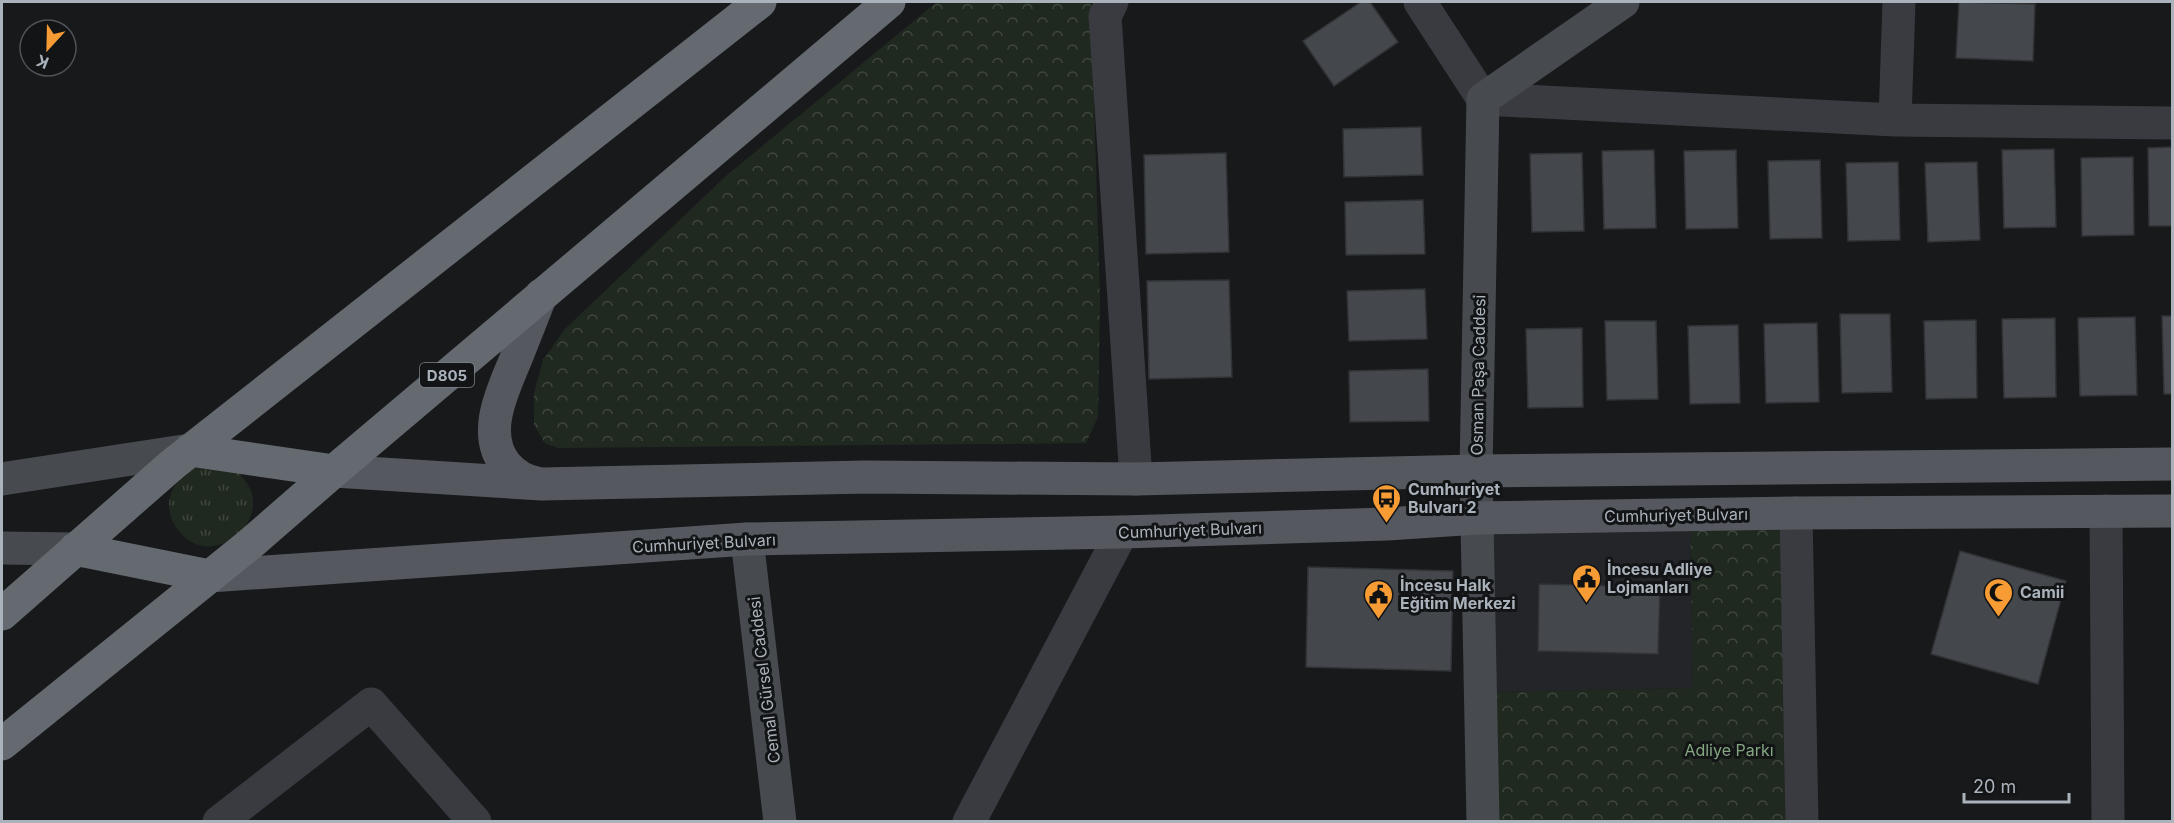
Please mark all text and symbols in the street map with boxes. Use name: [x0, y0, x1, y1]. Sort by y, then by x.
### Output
north arrow: [18, 18, 78, 78]
text: K: [33, 50, 51, 73]
street label: Osman Paşa Caddesi: [1467, 294, 1489, 456]
road number: D805: [420, 363, 474, 387]
place label: Cumhuriyet Bulvarı 2: [1408, 479, 1500, 517]
bus stop icon: Cumhuriyet Bulvarı 2: [1371, 482, 1403, 524]
street label: Cumhuriyet Bulvarı: [1604, 504, 1748, 526]
street label: Cumhuriyet Bulvarı: [1118, 517, 1262, 543]
street label: Cumhuriyet Bulvarı: [632, 529, 776, 557]
place label: İncesu Adliye Lojmanları: [1607, 559, 1712, 597]
public building icon: İncesu Adliye Lojmanları: [1570, 562, 1602, 604]
place label: İncesu Halk Eğitim Merkezi: [1400, 575, 1516, 613]
mosque icon: Camii: [1983, 576, 2015, 618]
public building icon: İncesu Halk Eğitim Merkezi: [1363, 578, 1395, 620]
place label: Camii: [2020, 582, 2064, 602]
street label: Cemal Gürsel Caddesi: [744, 595, 784, 765]
park label: Adliye Parkı: [1684, 740, 1774, 760]
scale bar: [1964, 766, 2069, 804]
text: 20 m: [1973, 776, 2016, 797]

